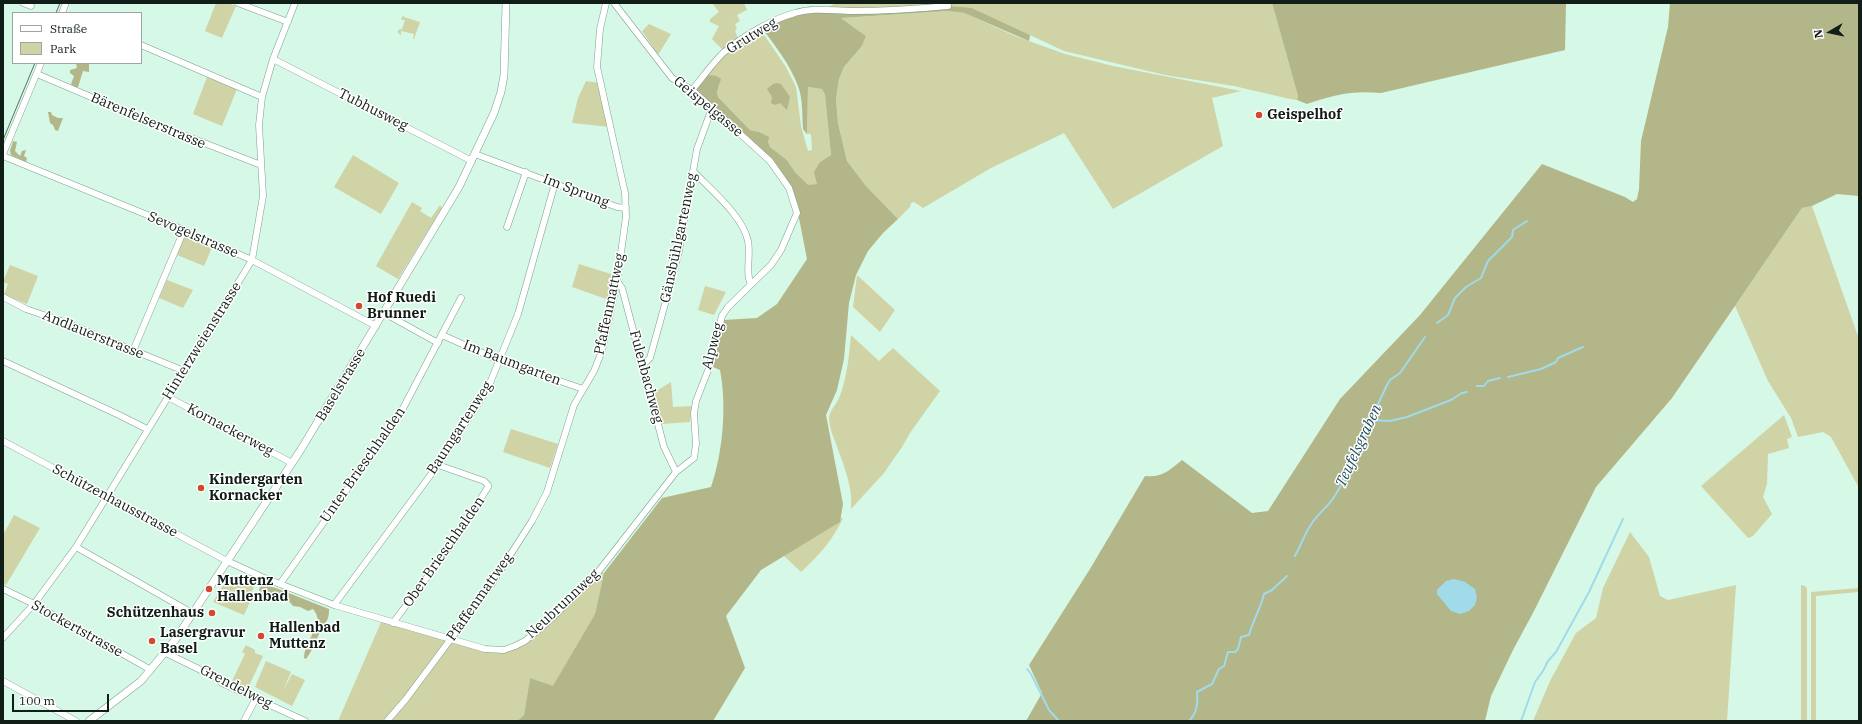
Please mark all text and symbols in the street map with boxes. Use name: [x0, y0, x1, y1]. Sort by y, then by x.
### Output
legend: [12, 12, 142, 64]
north arrow: [1810, 12, 1850, 52]
street label: Grutweg: [724, 14, 780, 58]
text: Straße: [50, 21, 87, 36]
text: N: [1811, 28, 1826, 39]
text: Park: [50, 41, 76, 56]
street label: Geispelgasse: [670, 73, 746, 141]
street label: Tubhusweg: [335, 85, 411, 135]
street label: Bärenfelserstrasse: [88, 89, 208, 153]
place label: Geispelhof: [1267, 107, 1342, 123]
marker: Geispelhof: [1254, 110, 1264, 120]
street label: Im Sprung: [540, 171, 612, 211]
street label: Gänsbühlgartenweg: [657, 172, 701, 304]
street label: Sevogelstrasse: [145, 208, 241, 262]
street label: Pfaffenmattweg: [591, 252, 629, 356]
street label: Hinterzweienstrasse: [159, 279, 245, 403]
place label: Hof Ruedi Brunner: [367, 290, 436, 322]
marker: Hof Ruedi Brunner: [354, 301, 364, 311]
street label: Andlauerstrasse: [40, 307, 146, 363]
street label: Alpweg: [699, 321, 727, 371]
street label: Fulenbachweg: [626, 329, 666, 425]
street label: Im Baumgarten: [461, 337, 563, 389]
street label: Baselstrasse: [313, 345, 369, 425]
street label: Baumgartenweg: [424, 378, 496, 478]
street label: Kornackerweg: [184, 400, 276, 460]
water label: Teufelsgraben: [1332, 402, 1386, 490]
street label: Unter Brieschhalden: [317, 404, 409, 526]
street label: Schützenhausstrasse: [49, 461, 181, 541]
place label: Kindergarten Kornacker: [209, 472, 303, 504]
marker: Kindergarten Kornacker: [196, 483, 206, 493]
street label: Ober Brieschhalden: [399, 493, 489, 611]
street label: Pfaffenmattweg: [443, 550, 517, 644]
street label: Neubrunnweg: [523, 566, 603, 642]
place label: Muttenz Hallenbad: [217, 573, 288, 606]
marker: Muttenz Hallenbad: [204, 584, 214, 594]
street label: Stockertstrasse: [28, 597, 126, 661]
place label: Schützenhaus: [107, 605, 204, 621]
marker: Schützenhaus: [207, 608, 217, 618]
place label: Hallenbad Muttenz: [269, 620, 340, 652]
place label: Lasergravur Basel: [160, 625, 245, 658]
marker: Hallenbad Muttenz: [256, 631, 266, 641]
marker: Lasergravur Basel: [147, 636, 157, 646]
street label: Grendelweg: [197, 662, 275, 712]
scale bar: [14, 686, 111, 712]
text: 100 m: [19, 693, 55, 708]

